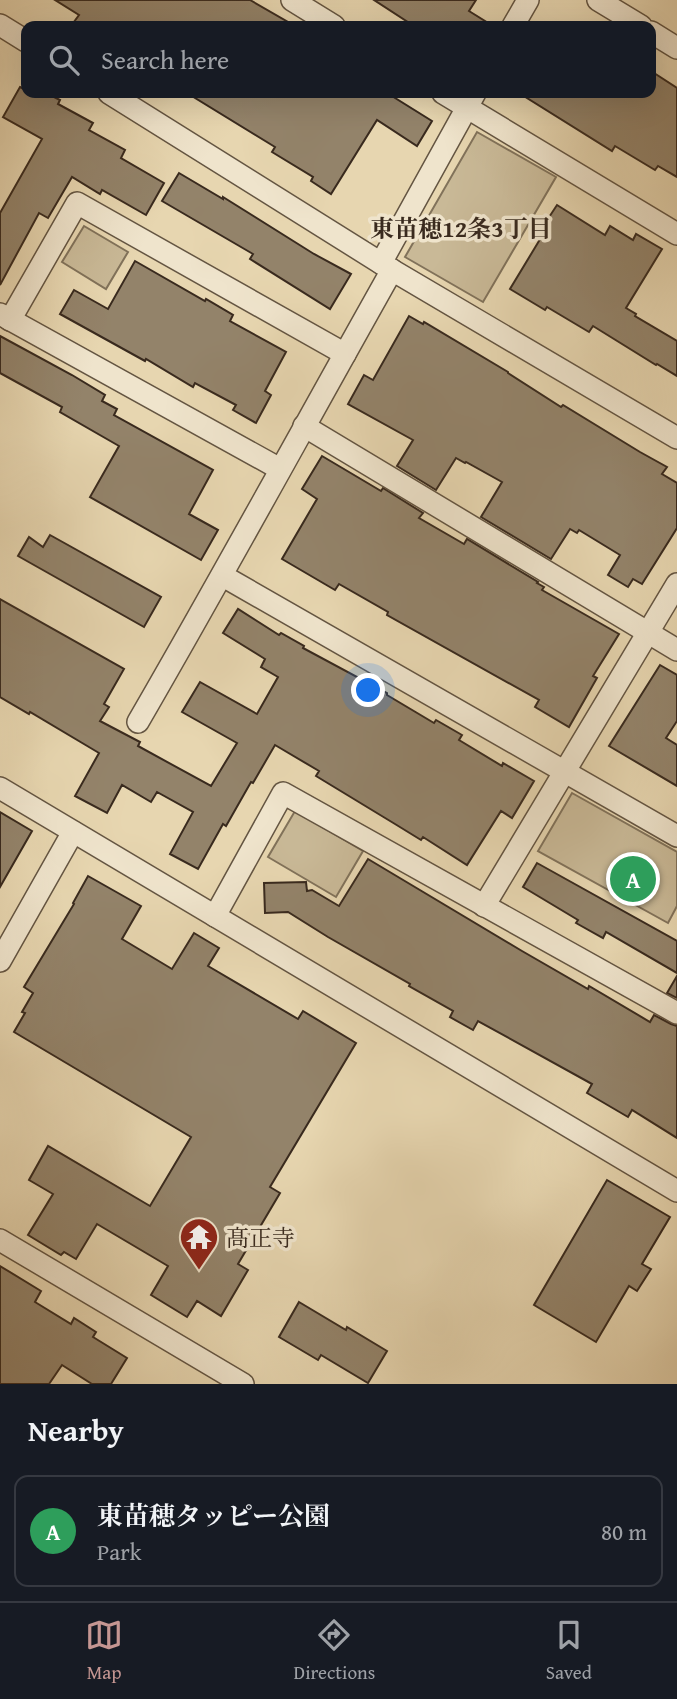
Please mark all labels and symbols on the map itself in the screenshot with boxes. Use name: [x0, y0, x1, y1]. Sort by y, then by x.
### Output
district label: 東苗穂12条3丁目: [370, 211, 552, 246]
your location: [351, 673, 385, 707]
pin: A: [610, 853, 656, 905]
temple icon: 髙正寺: [178, 1216, 220, 1271]
place label: 髙正寺: [226, 1221, 295, 1254]

